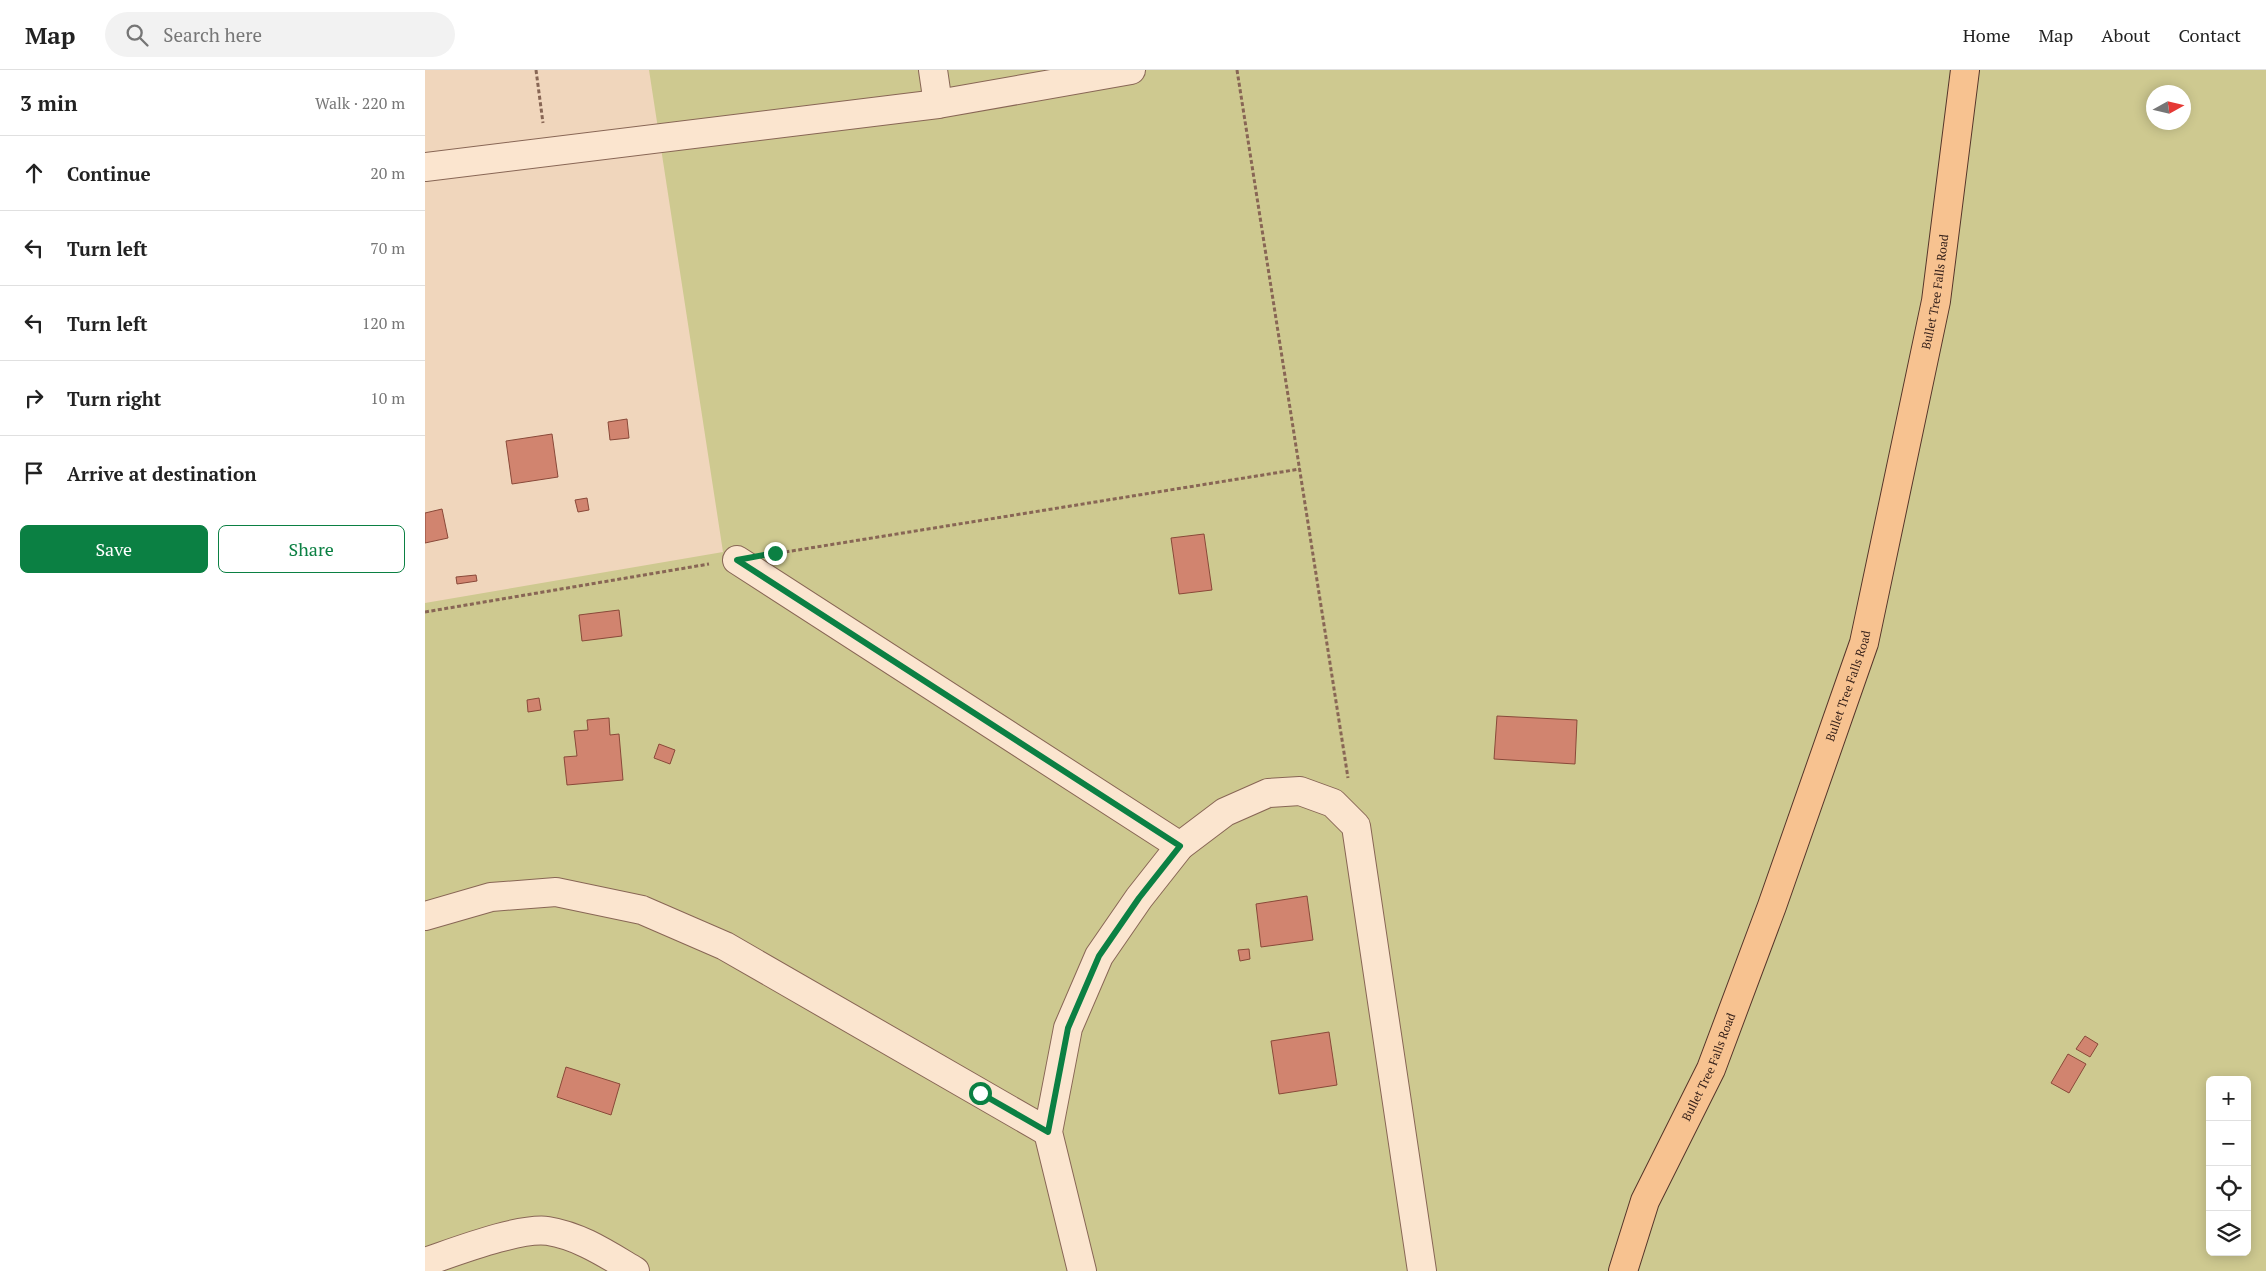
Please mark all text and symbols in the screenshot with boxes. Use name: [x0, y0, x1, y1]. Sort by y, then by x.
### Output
search box: [105, 12, 455, 57]
text: Map: [25, 19, 75, 51]
icon: search: [123, 21, 151, 49]
text: Search here: [163, 22, 262, 47]
text: Home: [1963, 23, 2010, 47]
text: Map: [2038, 23, 2073, 47]
text: About: [2101, 23, 2150, 47]
text: Contact: [2178, 23, 2241, 47]
north arrow: [2146, 85, 2191, 130]
text: 3 min: [20, 89, 77, 117]
text: Walk · 220 m: [315, 92, 405, 114]
icon: ahead: [20, 159, 48, 187]
text: Continue: [67, 161, 151, 186]
text: 20 m: [370, 162, 405, 184]
street label: Bullet Tree Falls Road: [1918, 233, 1951, 351]
icon: left: [20, 234, 48, 262]
text: Turn left: [67, 236, 148, 261]
text: 70 m: [370, 237, 405, 259]
icon: left: [20, 309, 48, 337]
text: Turn left: [67, 311, 148, 336]
text: 120 m: [362, 312, 405, 334]
icon: right: [20, 384, 48, 412]
text: Turn right: [67, 386, 161, 411]
text: 10 m: [370, 387, 405, 409]
icon: arrive: [20, 459, 48, 487]
text: Arrive at destination: [67, 461, 256, 486]
button: Save: [20, 525, 208, 573]
button: Share: [218, 525, 405, 573]
route end: [764, 542, 787, 565]
street label: Bullet Tree Falls Road: [1822, 629, 1874, 743]
street label: Bullet Tree Falls Road: [1678, 1010, 1738, 1123]
map controls: [2206, 1076, 2251, 1256]
button: +: [2206, 1076, 2251, 1121]
route start: [969, 1082, 992, 1105]
button: −: [2206, 1121, 2251, 1166]
button: locate: [2206, 1166, 2251, 1211]
button: layers: [2206, 1211, 2251, 1256]

